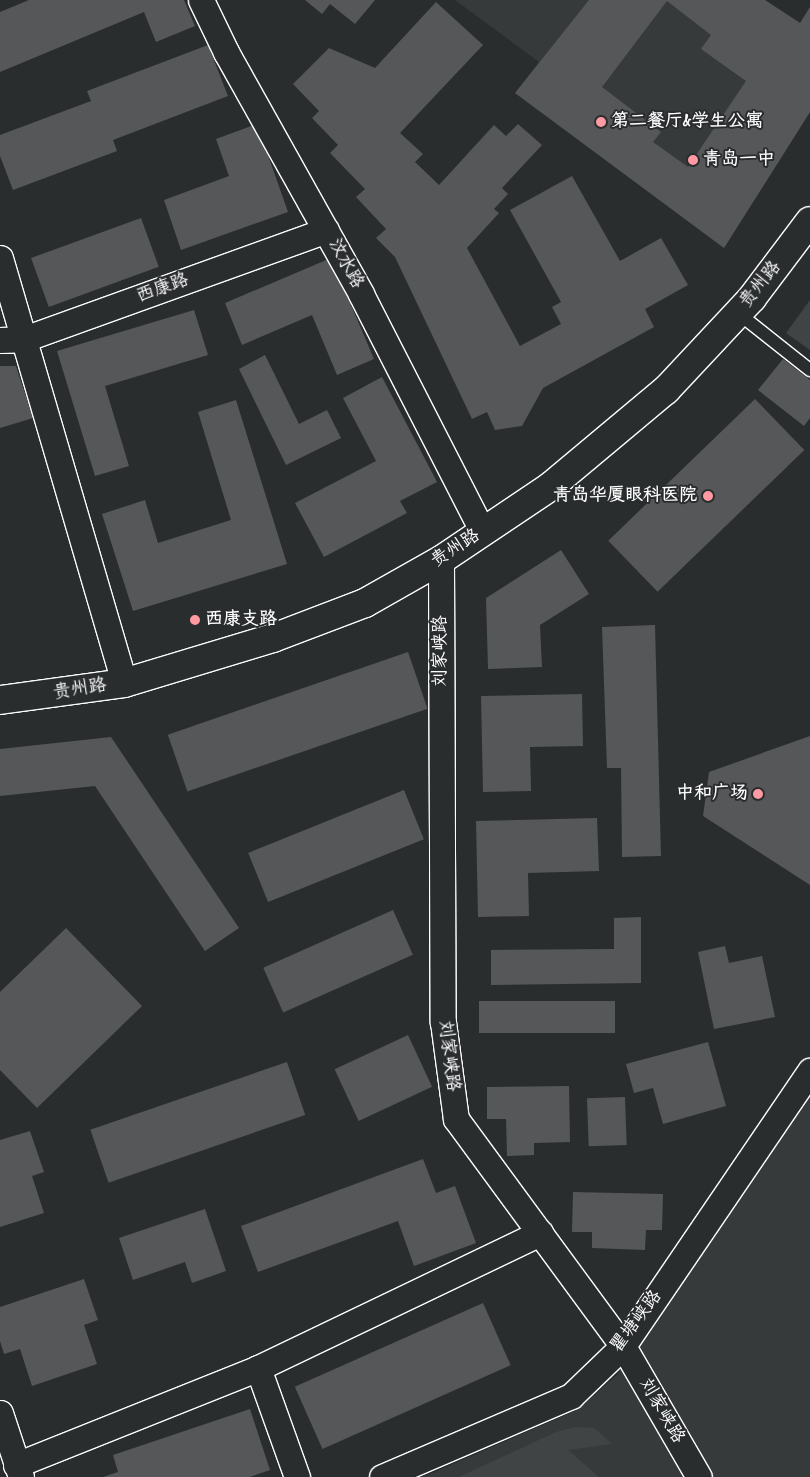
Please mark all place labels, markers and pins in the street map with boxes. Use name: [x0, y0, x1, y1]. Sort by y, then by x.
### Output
place label: 第二餐厅&学生公寓: [611, 111, 763, 133]
marker: 第二餐厅&学生公寓: [595, 116, 607, 128]
place label: 青岛一中: [703, 149, 775, 171]
marker: 青岛一中: [687, 154, 699, 166]
place label: 青岛华厦眼科医院: [553, 485, 697, 507]
marker: 青岛华厦眼科医院: [701, 489, 715, 503]
place label: 西康支路: [205, 609, 277, 631]
marker: 西康支路: [189, 614, 201, 626]
place label: 中和广场: [676, 783, 748, 805]
marker: 中和广场: [752, 788, 764, 800]

